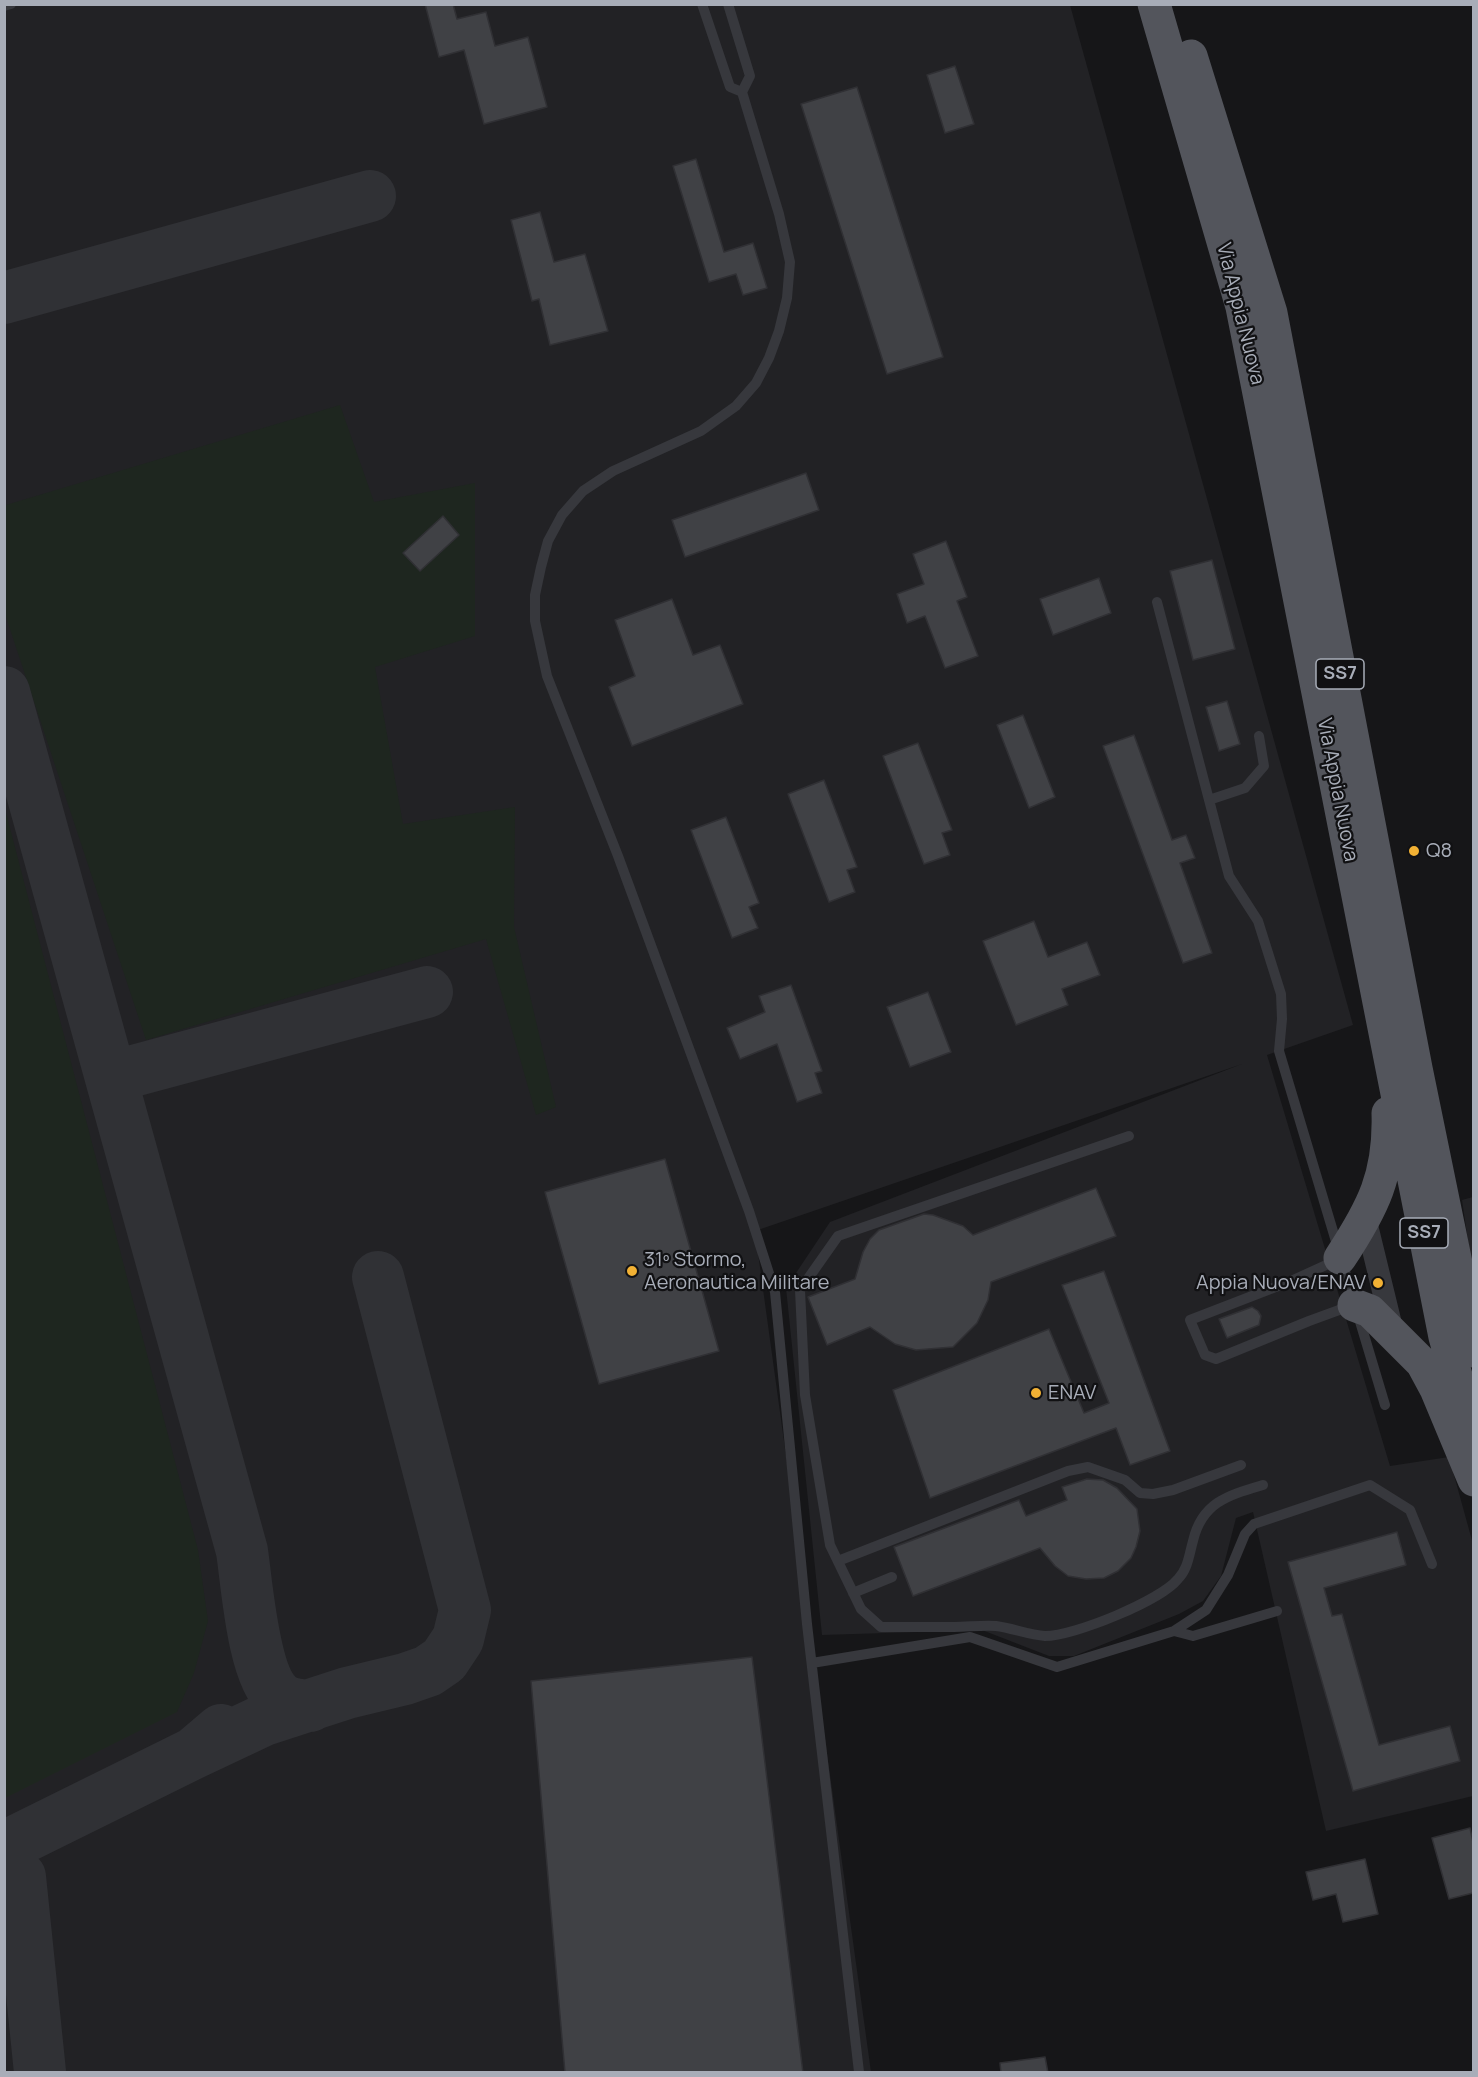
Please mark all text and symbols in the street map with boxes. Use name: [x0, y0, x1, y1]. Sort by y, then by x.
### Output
street label: Via Appia Nuova: [1211, 241, 1269, 387]
road number: SS7: [1316, 659, 1364, 689]
street label: Via Appia Nuova: [1311, 716, 1363, 864]
place label: Q8: [1426, 839, 1452, 863]
marker: Q8: [1407, 844, 1421, 858]
road number: SS7: [1400, 1218, 1448, 1248]
place label: 31º Stormo, Aeronautica Militare: [644, 1248, 830, 1295]
marker: 31º Stormo, Aeronautica Militare: [625, 1264, 639, 1278]
place label: Appia Nuova/ENAV: [1196, 1271, 1366, 1295]
marker: Appia Nuova/ENAV: [1371, 1276, 1385, 1290]
place label: ENAV: [1048, 1381, 1096, 1405]
marker: ENAV: [1029, 1386, 1043, 1400]

